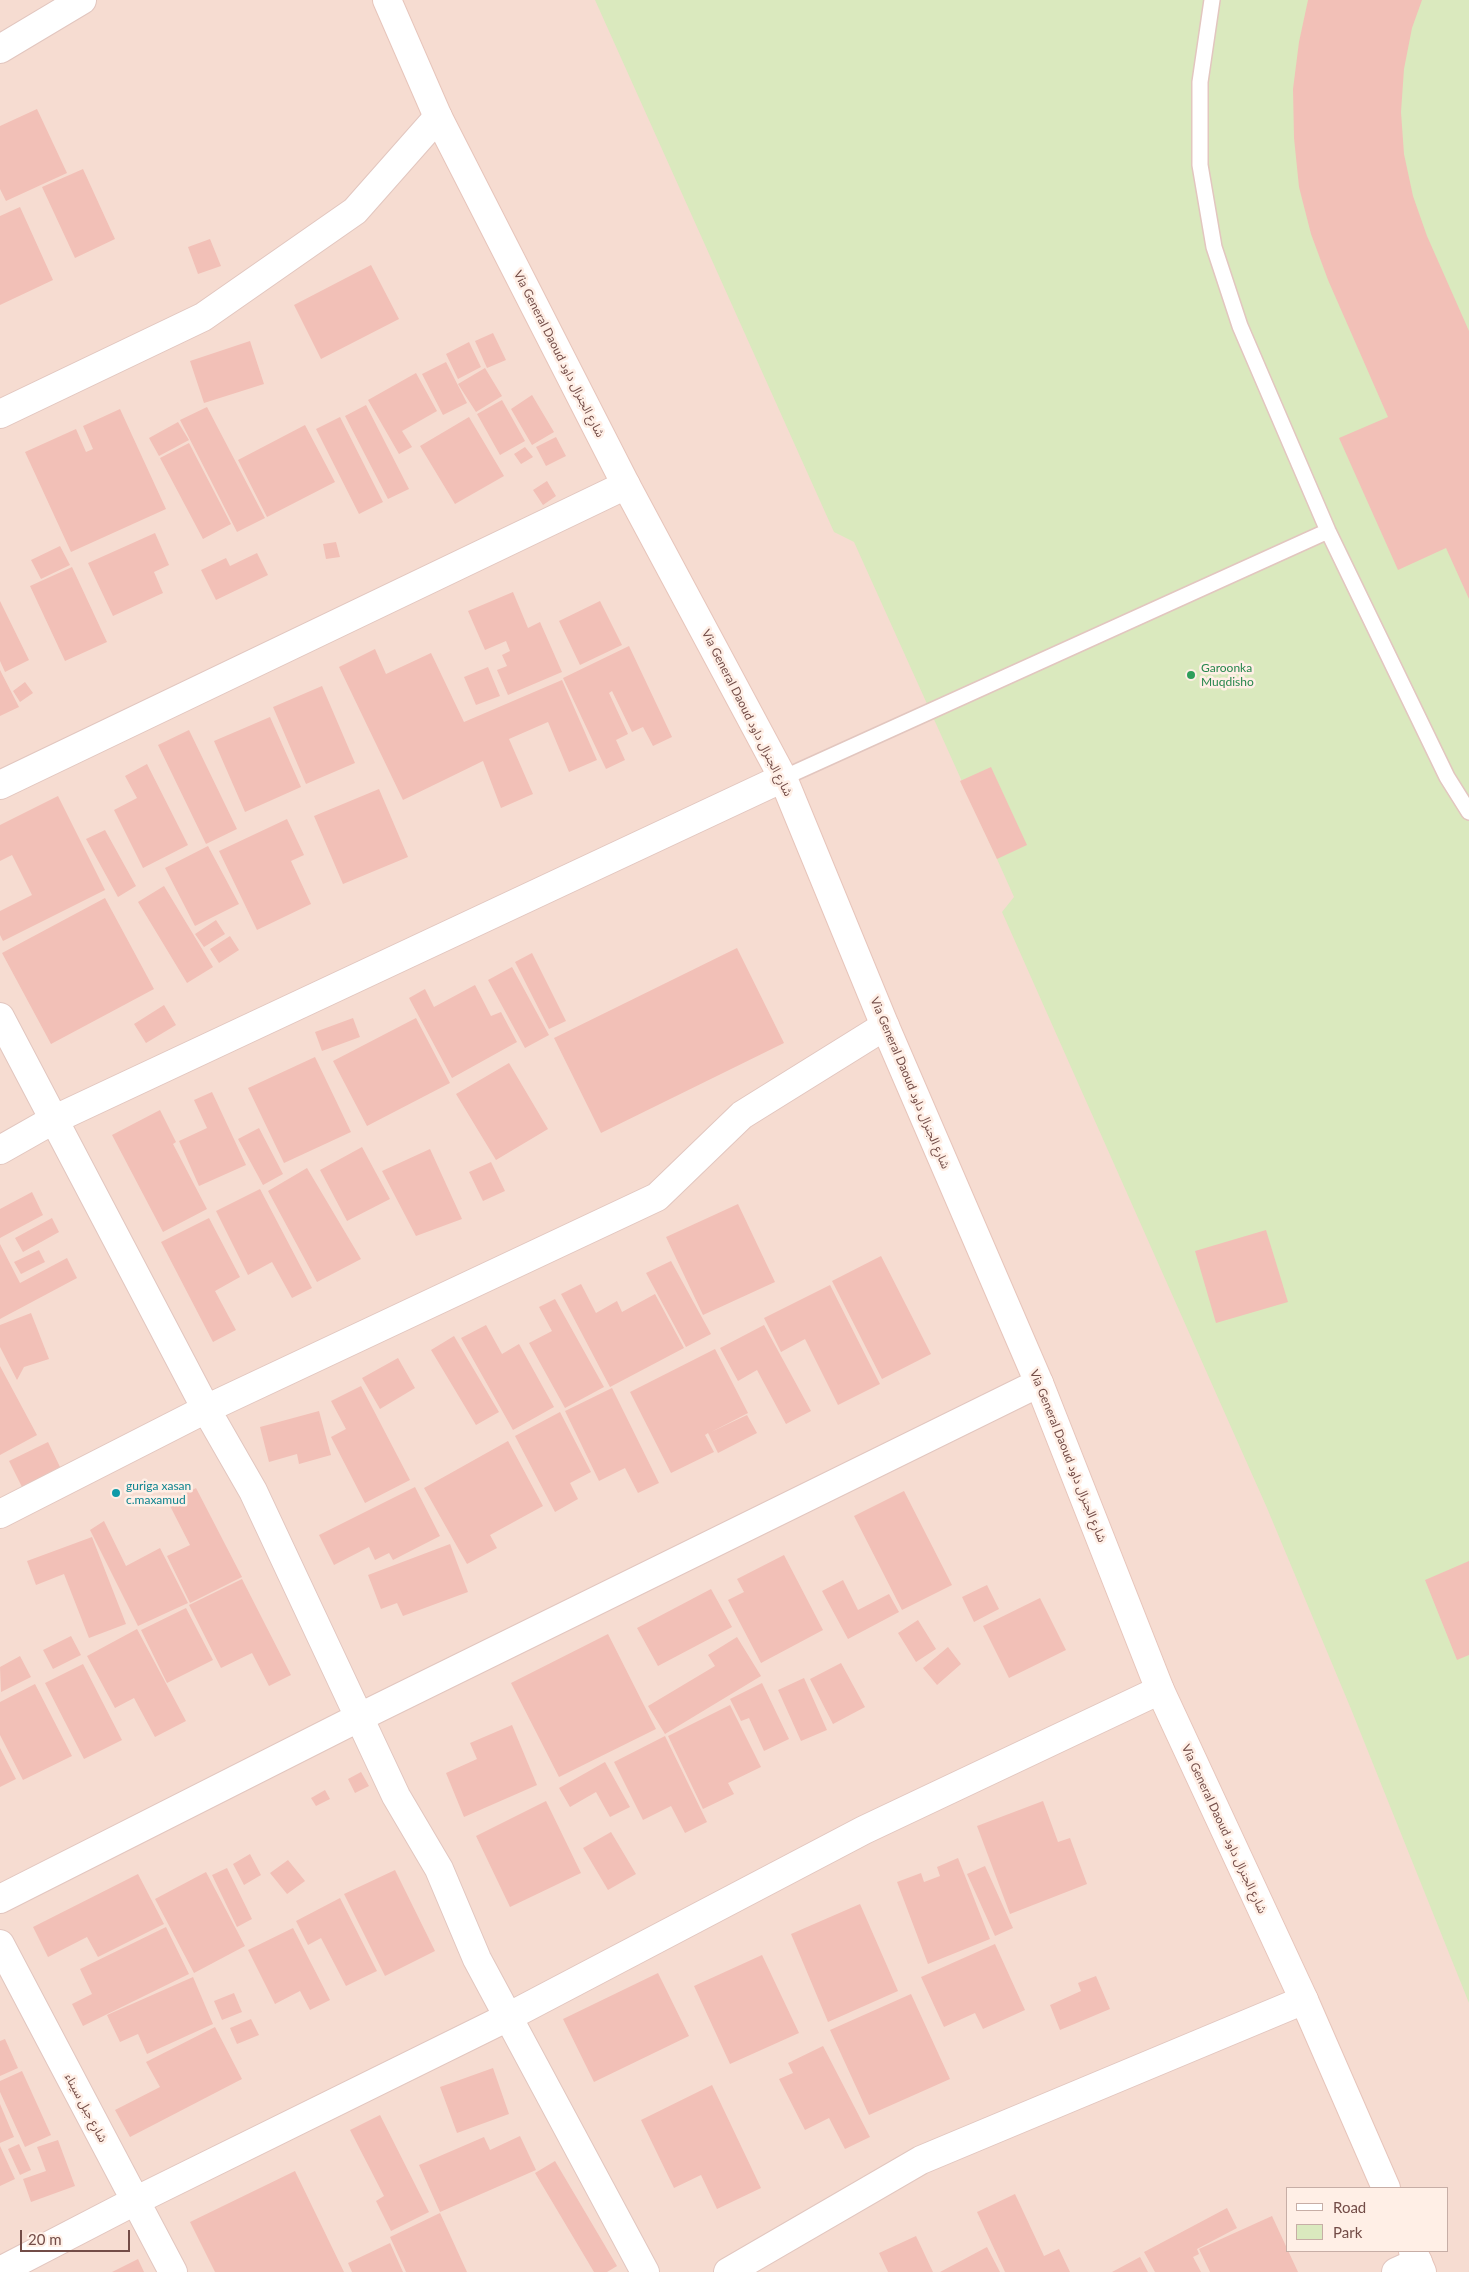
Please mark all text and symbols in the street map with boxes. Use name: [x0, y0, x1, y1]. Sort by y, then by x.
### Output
street label: Via General Daoud شارع الجنرال داود: [511, 268, 607, 440]
street label: Via General Daoud شارع الجنرال داود: [699, 627, 795, 799]
place label: Garoonka Muqdisho: [1201, 661, 1254, 689]
marker: Garoonka Muqdisho: [1185, 669, 1197, 681]
street label: Via General Daoud شارع الجنرال داود: [867, 995, 953, 1171]
street label: Via General Daoud شارع الجنرال داود: [1027, 1368, 1109, 1544]
place label: guriga xasan c.maxamud: [126, 1479, 191, 1507]
marker: guriga xasan c.maxamud: [110, 1487, 122, 1499]
street label: Via General Daoud شارع الجنرال داود: [1178, 1742, 1270, 1916]
street label: شارع جبل سيناء: [62, 2071, 110, 2145]
legend: [1286, 2187, 1449, 2252]
text: Road: [1333, 2198, 1366, 2216]
scale bar: [22, 2220, 132, 2252]
text: Park: [1333, 2223, 1362, 2241]
text: 20 m: [28, 2230, 62, 2248]

